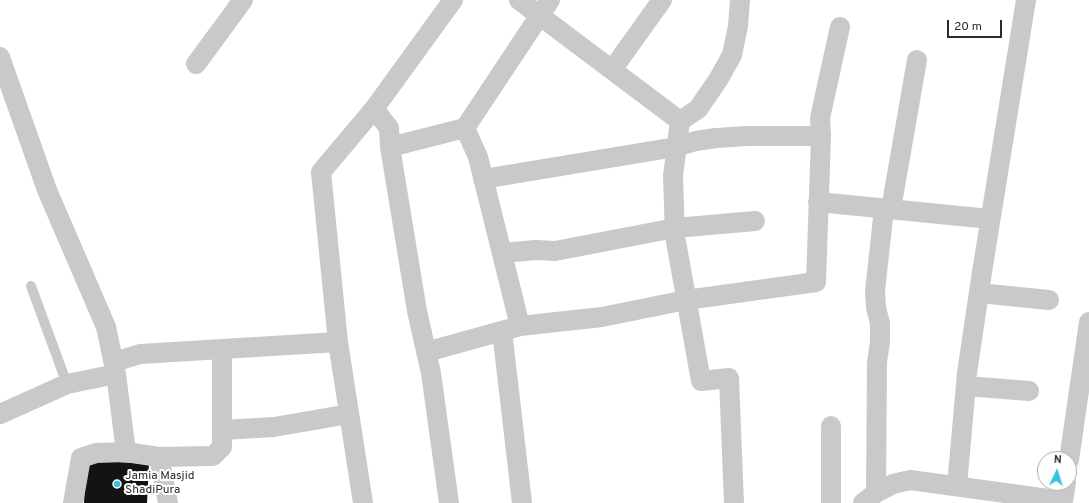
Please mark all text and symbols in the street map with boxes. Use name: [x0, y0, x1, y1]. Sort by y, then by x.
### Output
scale bar: [949, 12, 1004, 38]
text: 20 m: [954, 19, 982, 35]
north arrow: [1037, 451, 1077, 491]
text: N: [1053, 453, 1062, 467]
place label: Jamia Masjid ShadiPura: [125, 470, 194, 498]
marker: Jamia Masjid ShadiPura: [112, 479, 122, 489]

